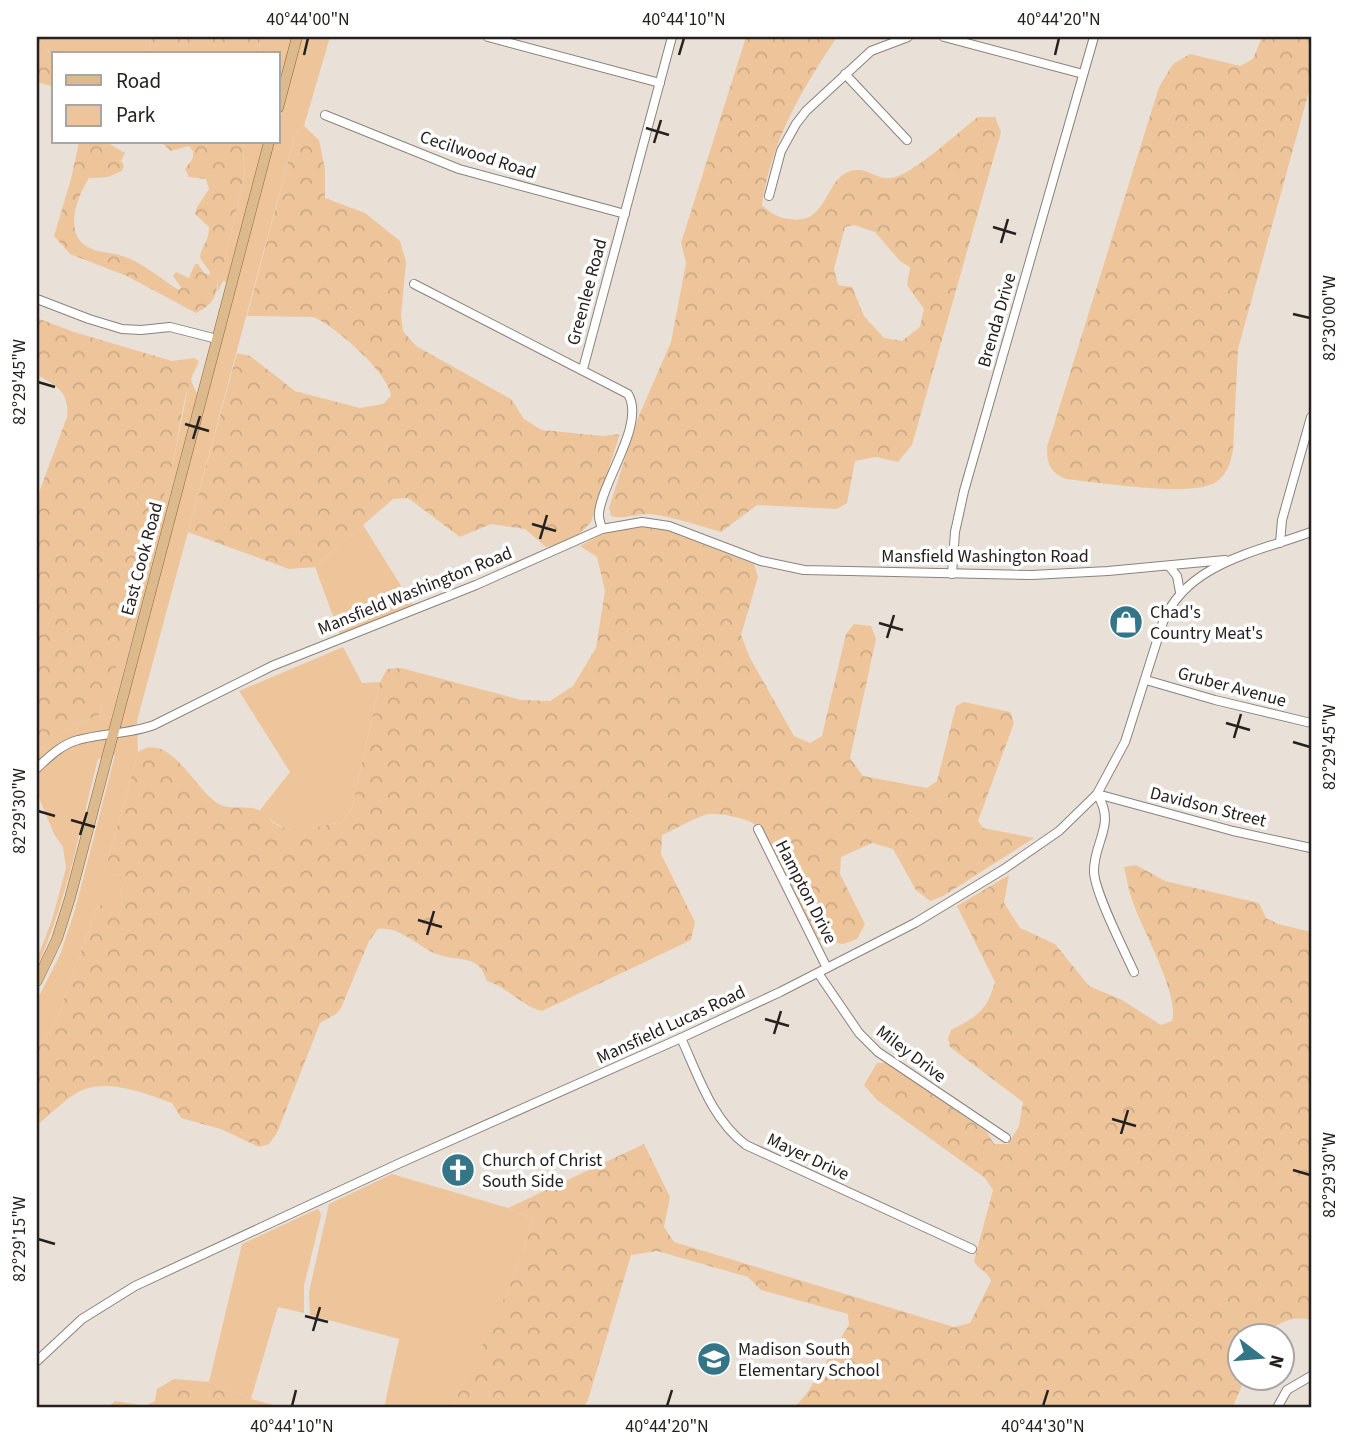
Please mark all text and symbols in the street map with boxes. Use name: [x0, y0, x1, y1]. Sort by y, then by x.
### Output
text: 40°44'00"N: [266, 7, 350, 32]
text: 40°44'10"N: [642, 7, 726, 32]
text: 40°44'20"N: [1017, 7, 1101, 32]
legend: [52, 52, 280, 144]
text: Road: [116, 66, 161, 96]
text: Park: [116, 100, 156, 130]
street label: Cecilwood Road: [417, 124, 539, 186]
street label: Greenlee Road: [561, 236, 613, 348]
street label: Brenda Drive: [972, 270, 1022, 370]
text: 82°30'00"W: [1317, 275, 1342, 361]
text: 82°29'45"W: [7, 339, 32, 425]
street label: East Cook Road: [115, 500, 169, 618]
street label: Mansfield Washington Road: [314, 541, 516, 641]
street label: Mansfield Washington Road: [881, 544, 1089, 569]
place label: Chad's Country Meat's: [1150, 600, 1263, 646]
shop icon: Chad's Country Meat's: [1107, 603, 1145, 641]
street label: Gruber Avenue: [1175, 661, 1289, 714]
text: 82°29'45"W: [1317, 704, 1342, 790]
text: 82°29'30"W: [7, 768, 32, 854]
street label: Davidson Street: [1147, 780, 1269, 834]
street label: Hampton Drive: [769, 836, 843, 948]
street label: Mansfield Lucas Road: [592, 980, 750, 1070]
street label: Miley Drive: [871, 1019, 951, 1089]
street label: Mayer Drive: [763, 1127, 853, 1187]
text: 82°29'30"W: [1317, 1132, 1342, 1218]
place label: Church of Christ South Side: [482, 1148, 602, 1194]
church icon: Church of Christ South Side: [439, 1151, 477, 1189]
text: 82°29'15"W: [7, 1196, 32, 1282]
north arrow: [1226, 1322, 1296, 1392]
place label: Madison South Elementary School: [738, 1337, 880, 1383]
school or university icon: Madison South Elementary School: [695, 1340, 733, 1378]
text: N: [1261, 1351, 1291, 1371]
text: 40°44'10"N: [250, 1414, 334, 1439]
text: 40°44'20"N: [625, 1414, 709, 1439]
text: 40°44'30"N: [1001, 1414, 1085, 1439]

